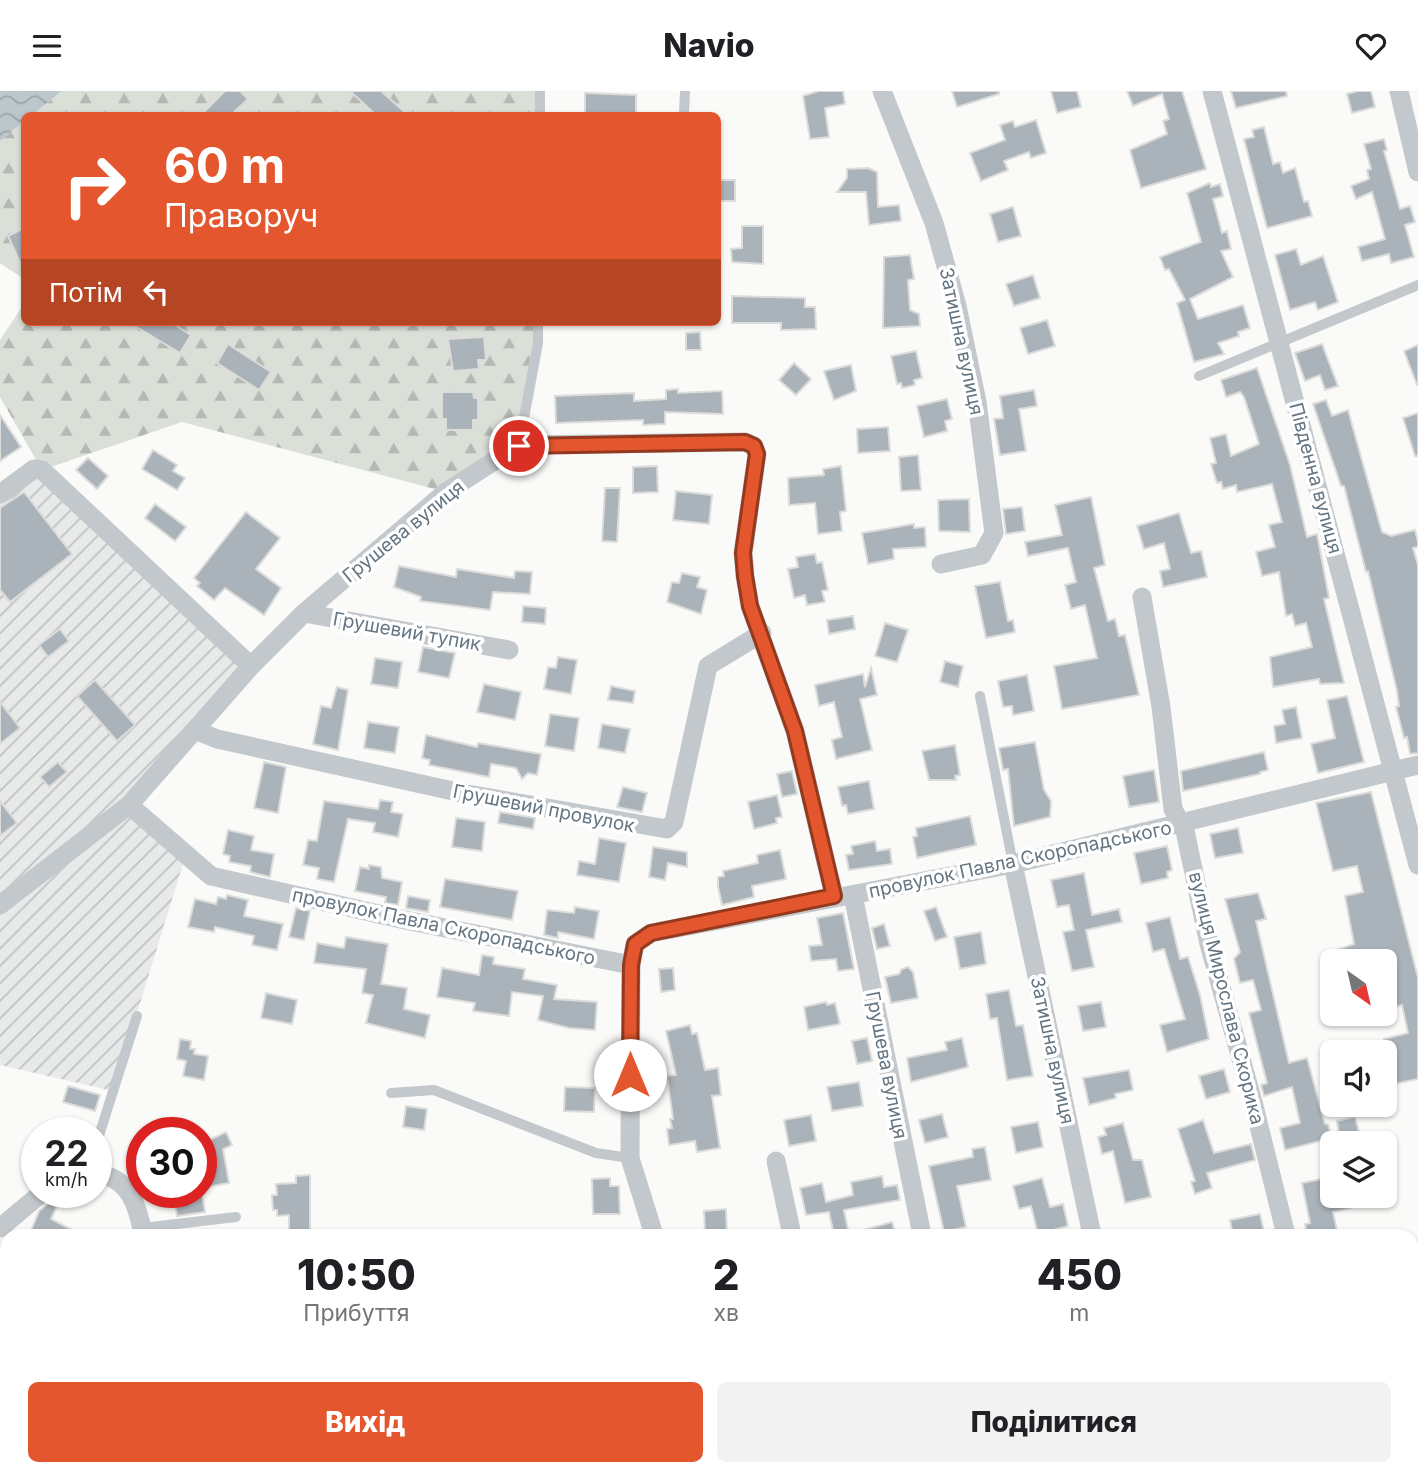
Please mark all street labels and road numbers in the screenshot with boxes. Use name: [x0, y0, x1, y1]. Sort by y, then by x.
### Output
street label: Затишна вулиця: [935, 265, 988, 417]
street label: Південна вулиця: [1284, 400, 1347, 556]
street label: Грушева вулиця: [338, 475, 469, 587]
street label: Грушевий тупик: [331, 607, 483, 656]
street label: Грушевий провулок: [451, 780, 637, 838]
street label: провулок Павла Скоропадського: [866, 816, 1174, 903]
street label: вулиця Мирослава Скорика: [1184, 869, 1269, 1127]
street label: провулок Павла Скоропадського: [290, 883, 598, 970]
street label: Затишна вулиця: [1026, 974, 1079, 1126]
street label: Грушева вулиця: [861, 989, 912, 1141]

